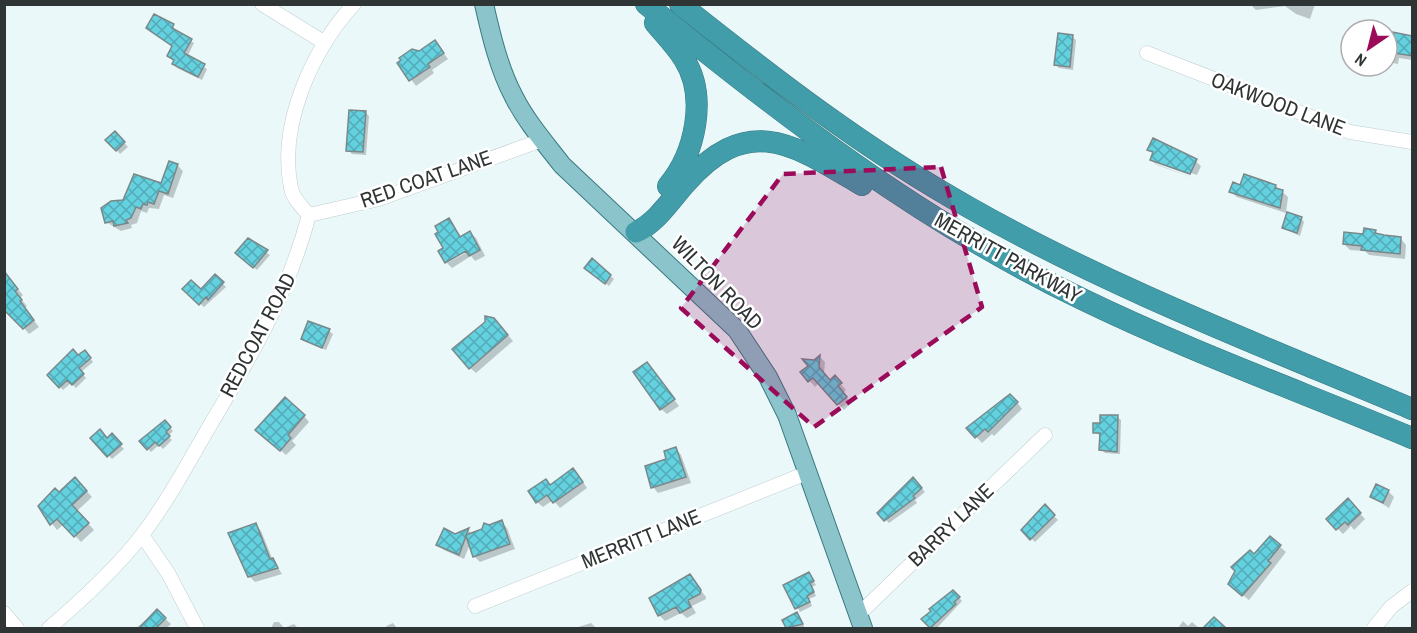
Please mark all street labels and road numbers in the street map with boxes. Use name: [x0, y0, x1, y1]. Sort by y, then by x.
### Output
street label: OAKWOOD LANE: [1207, 65, 1349, 142]
street label: RED COAT LANE: [356, 142, 495, 215]
street label: MERRITT PARKWAY: [929, 205, 1087, 310]
street label: WILTON ROAD: [665, 229, 769, 336]
street label: REDCOAT ROAD: [213, 267, 303, 402]
street label: BARRY LANE: [902, 477, 1000, 573]
street label: MERRITT LANE: [577, 501, 705, 576]

